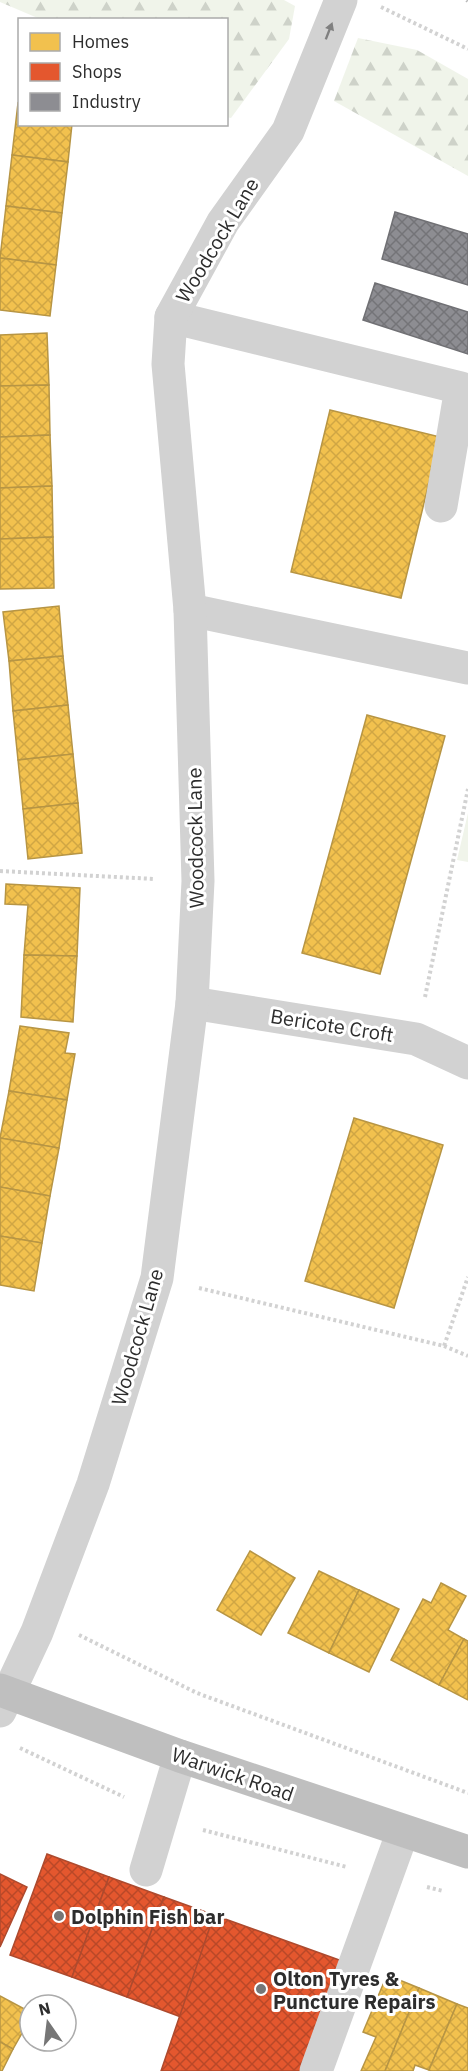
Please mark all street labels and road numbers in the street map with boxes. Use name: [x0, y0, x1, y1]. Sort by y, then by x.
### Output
street label: Woodcock Lane: [169, 173, 265, 307]
street label: Woodcock Lane: [180, 767, 210, 909]
street label: Bericote Croft: [268, 1002, 396, 1048]
street label: Woodcock Lane: [105, 1265, 169, 1408]
street label: Warwick Road: [168, 1740, 298, 1808]

